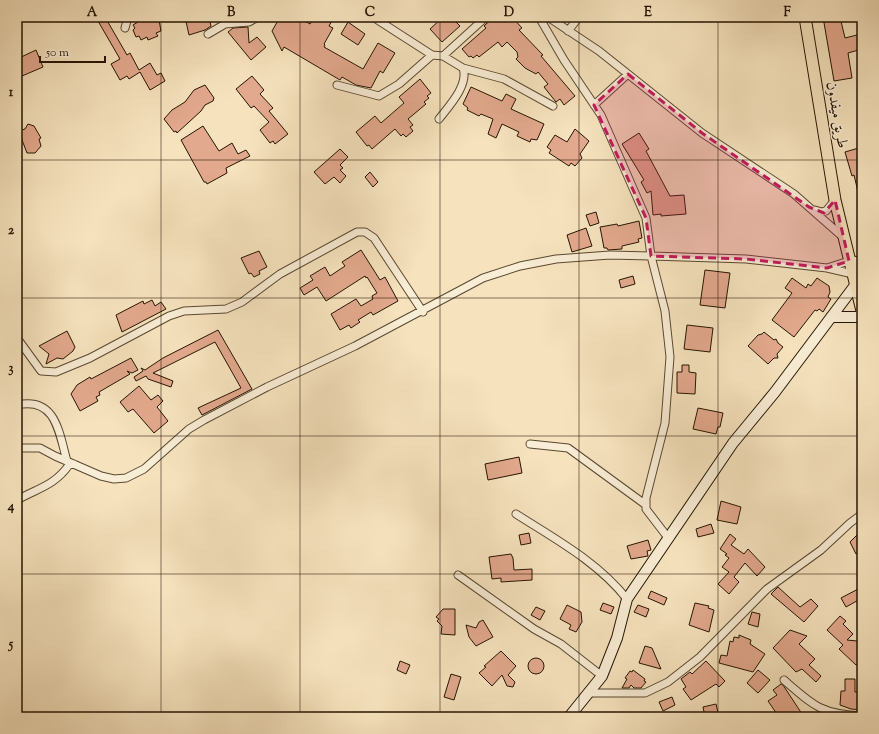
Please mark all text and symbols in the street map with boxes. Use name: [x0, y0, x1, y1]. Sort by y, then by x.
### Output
text: A: [87, 4, 98, 22]
text: B: [227, 4, 236, 22]
text: C: [365, 4, 375, 22]
text: D: [504, 4, 514, 22]
text: E: [644, 4, 652, 22]
text: F: [783, 4, 791, 22]
scale bar: [40, 38, 105, 64]
text: 50 m: [45, 44, 69, 62]
street label: طريق ميفدون: [820, 80, 852, 150]
text: 1: [9, 84, 14, 102]
text: 2: [8, 222, 15, 240]
text: 3: [8, 360, 14, 378]
text: 4: [7, 498, 15, 516]
text: 5: [8, 636, 14, 654]

